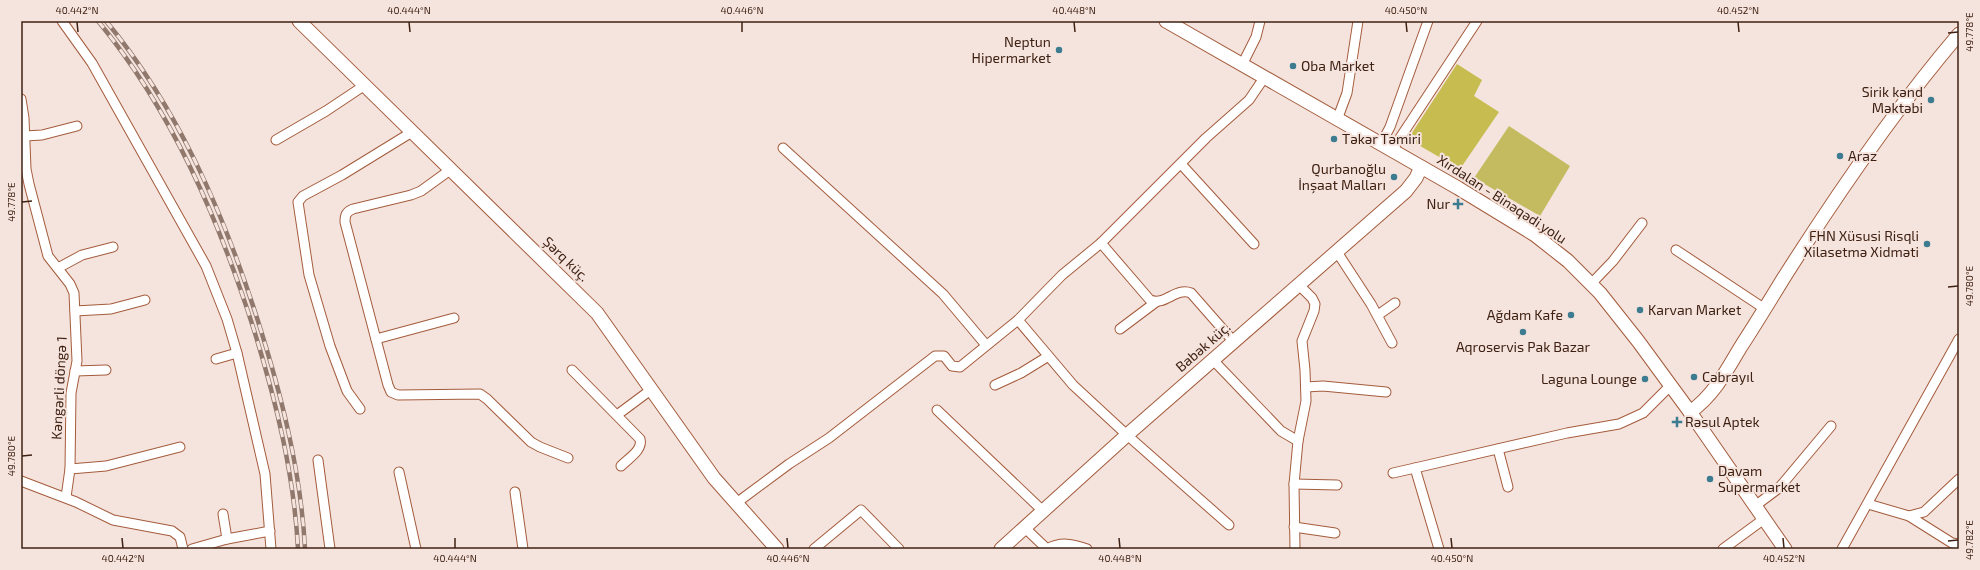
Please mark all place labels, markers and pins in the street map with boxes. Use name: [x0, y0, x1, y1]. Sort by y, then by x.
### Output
place label: Neptun Hipermarket: [972, 33, 1051, 66]
marker: Neptun Hipermarket: [1054, 45, 1064, 55]
place label: Oba Market: [1301, 57, 1375, 74]
marker: Oba Market: [1288, 61, 1298, 71]
place label: Sirik kənd Məktəbi: [1862, 83, 1923, 116]
marker: Sirik kənd Məktəbi: [1926, 95, 1936, 105]
place label: Təkər Təmiri: [1342, 130, 1421, 147]
marker: Təkər Təmiri: [1329, 134, 1339, 144]
place label: Araz: [1848, 147, 1877, 164]
marker: Araz: [1835, 151, 1845, 161]
place label: Qurbanoğlu İnşaat Malları: [1298, 160, 1386, 194]
marker: Qurbanoğlu İnşaat Malları: [1389, 172, 1399, 182]
place label: Nur: [1427, 195, 1450, 212]
marker: Nur: [1453, 199, 1463, 209]
place label: FHN Xüsusi Risqli Xilasetmə Xidməti: [1804, 227, 1919, 260]
marker: FHN Xüsusi Risqli Xilasetmə Xidməti: [1922, 239, 1932, 249]
place label: Karvan Market: [1648, 301, 1741, 318]
marker: Karvan Market: [1635, 305, 1645, 315]
place label: Ağdam Kafe: [1487, 306, 1563, 323]
marker: Ağdam Kafe: [1566, 310, 1576, 320]
marker: Aqroservis Pak Bazar: [1518, 327, 1528, 337]
place label: Aqroservis Pak Bazar: [1456, 338, 1591, 355]
place label: Cəbrayıl: [1702, 368, 1755, 385]
place label: Laguna Lounge: [1541, 370, 1637, 387]
marker: Cəbrayıl: [1689, 372, 1699, 382]
marker: Laguna Lounge: [1640, 374, 1650, 384]
place label: Rəsul Aptek: [1685, 413, 1760, 430]
marker: Rəsul Aptek: [1672, 417, 1682, 427]
place label: Davam Supermarket: [1718, 462, 1800, 495]
marker: Davam Supermarket: [1705, 474, 1715, 484]

